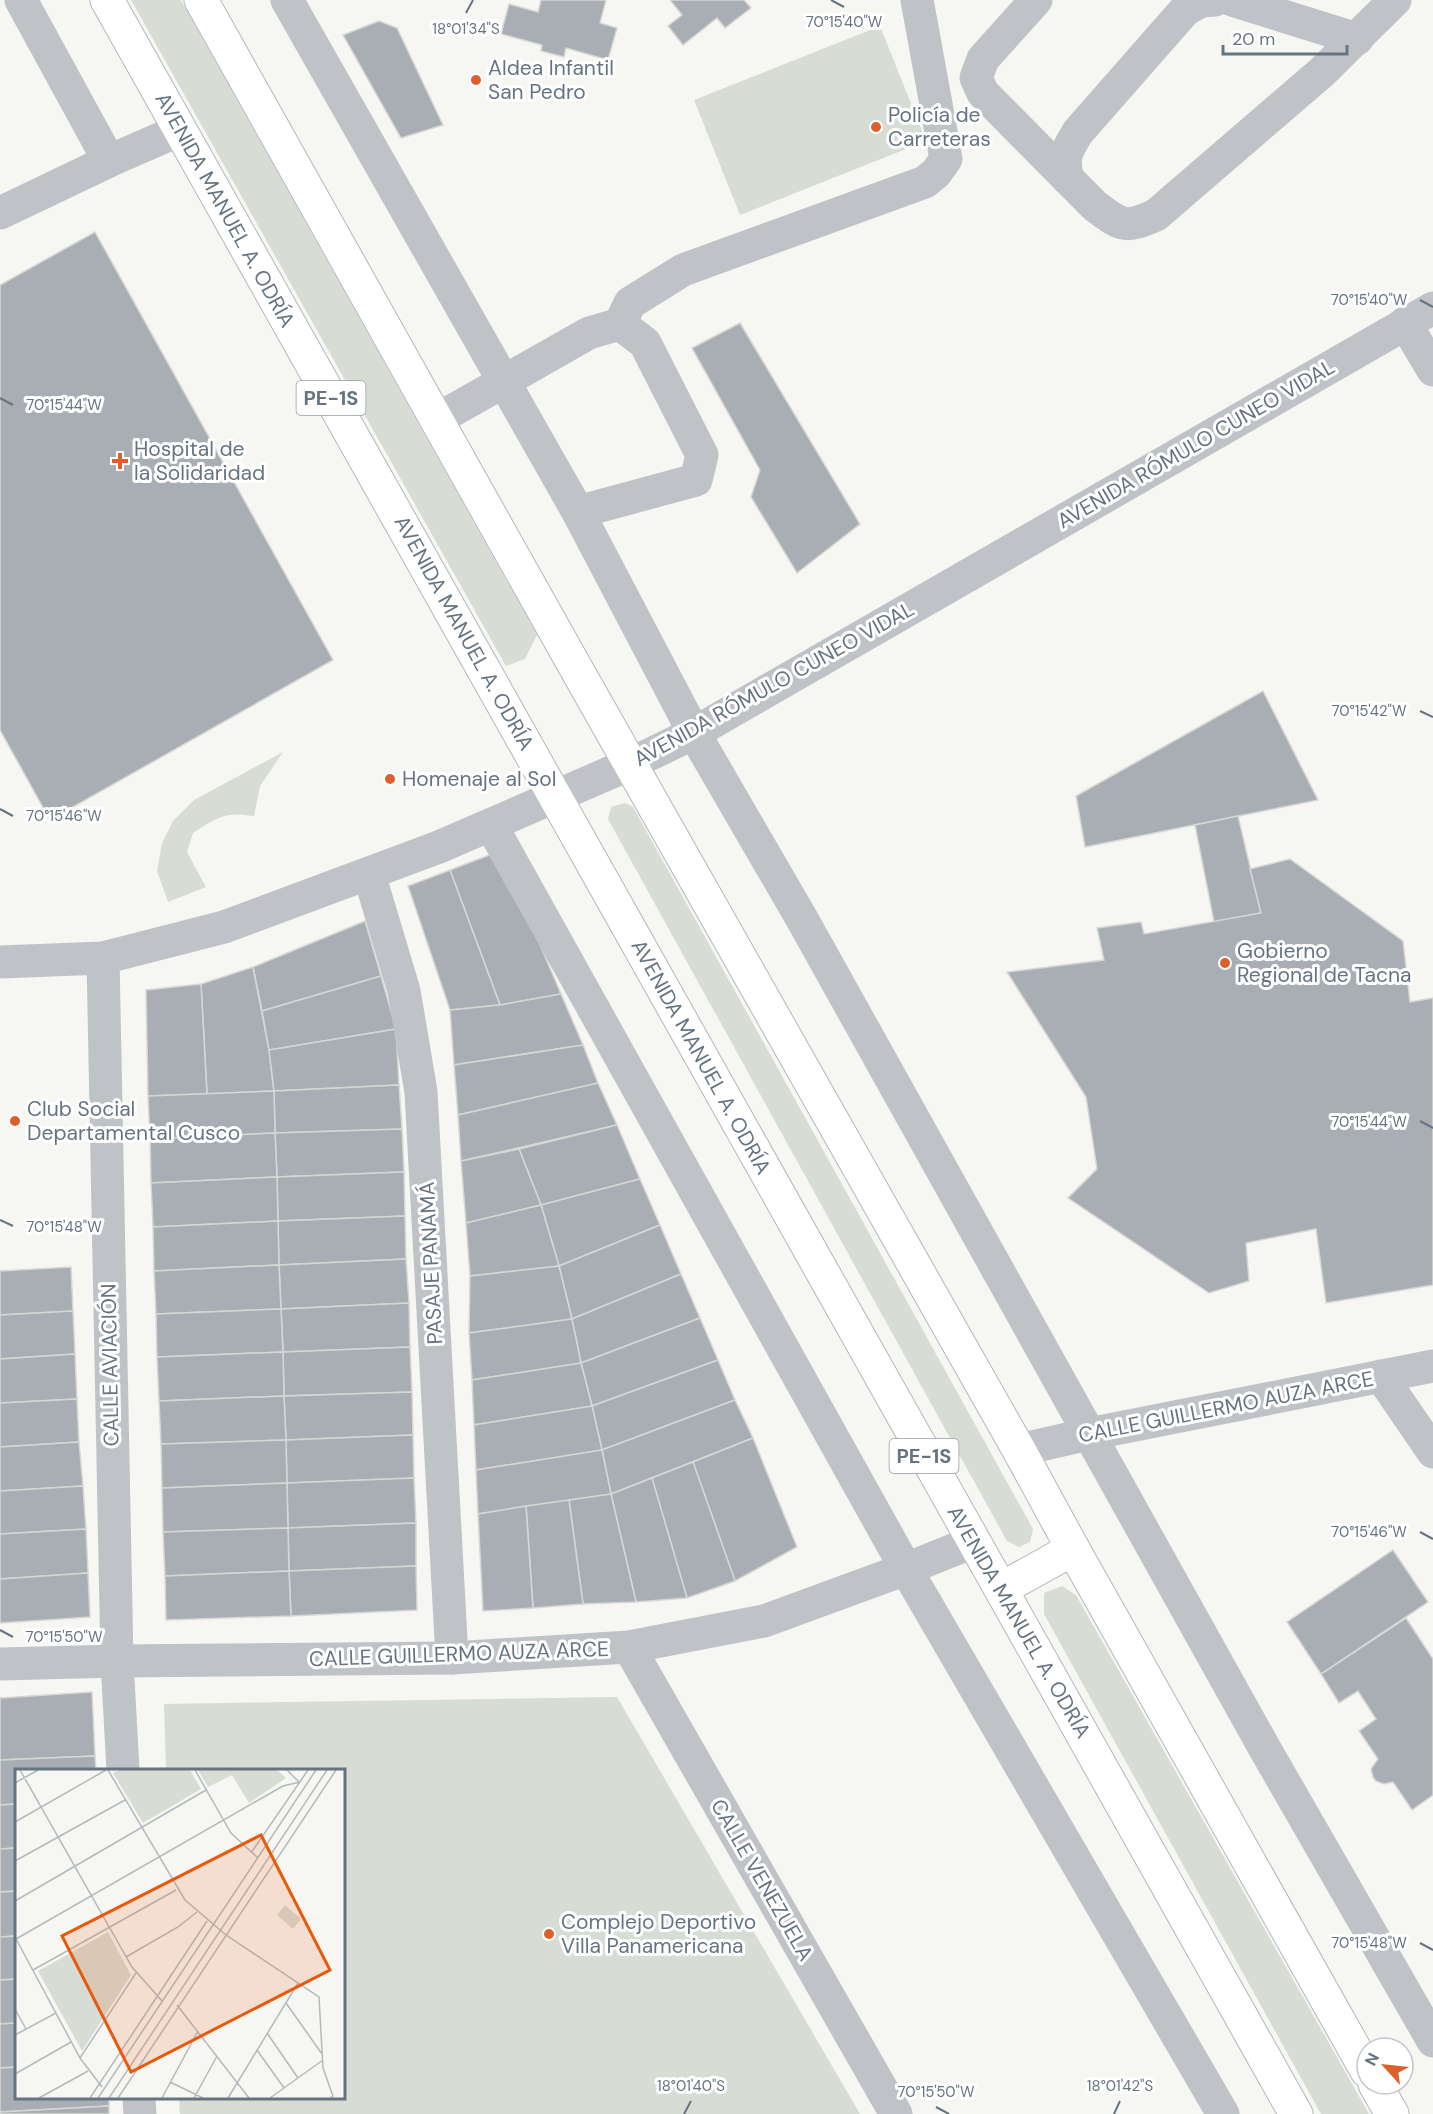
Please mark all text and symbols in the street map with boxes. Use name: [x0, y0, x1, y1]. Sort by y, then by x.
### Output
text: 70°15'40"W: [806, 12, 883, 32]
scale bar: [1223, 18, 1348, 56]
text: 18°01'34"S: [432, 19, 500, 39]
text: 20 m: [1232, 27, 1275, 51]
place label: Aldea Infantil San Pedro: [488, 54, 614, 106]
marker: Aldea Infantil San Pedro: [469, 73, 483, 87]
street label: AVENIDA MANUEL A. ODRÍA: [149, 88, 301, 332]
place label: Policía de Carreteras: [888, 101, 991, 153]
marker: Policía de Carreteras: [869, 120, 883, 134]
text: 70°15'40"W: [1331, 290, 1408, 310]
street label: AVENIDA RÓMULO CUNEO VIDAL: [1052, 353, 1340, 535]
road number: PE-1S: [296, 381, 366, 415]
text: 70°15'44"W: [26, 395, 102, 415]
place label: Hospital de la Solidaridad: [134, 435, 265, 487]
marker: Hospital de la Solidaridad: [111, 452, 129, 470]
street label: AVENIDA MANUEL A. ODRÍA: [388, 511, 540, 755]
street label: AVENIDA RÓMULO CUNEO VIDAL: [629, 595, 919, 773]
text: 70°15'42"W: [1331, 701, 1407, 721]
place label: Homenaje al Sol: [402, 765, 557, 793]
marker: Homenaje al Sol: [383, 772, 397, 786]
text: 70°15'46"W: [26, 806, 102, 826]
street label: AVENIDA MANUEL A. ODRÍA: [625, 935, 777, 1179]
place label: Gobierno Regional de Tacna: [1237, 937, 1412, 989]
marker: Gobierno Regional de Tacna: [1218, 956, 1232, 970]
place label: Club Social Departamental Cusco: [27, 1095, 240, 1147]
text: 70°15'44"W: [1331, 1112, 1407, 1132]
marker: Club Social Departamental Cusco: [8, 1114, 22, 1128]
street label: PASAJE PANAMÁ: [413, 1181, 449, 1345]
text: 70°15'48"W: [26, 1217, 102, 1237]
street label: CALLE AVIACIÓN: [95, 1283, 125, 1447]
street label: CALLE GUILLERMO AUZA ARCE: [1076, 1365, 1376, 1449]
road number: PE-1S: [890, 1439, 958, 1473]
street label: AVENIDA MANUEL A. ODRÍA: [941, 1501, 1097, 1743]
text: 70°15'46"W: [1331, 1522, 1407, 1542]
text: 70°15'50"W: [25, 1627, 103, 1647]
street label: CALLE GUILLERMO AUZA ARCE: [309, 1635, 609, 1673]
inset map: [15, 1769, 345, 2099]
street label: CALLE VENEZUELA: [704, 1794, 820, 1966]
place label: Complejo Deportivo Villa Panamericana: [561, 1908, 756, 1960]
marker: Complejo Deportivo Villa Panamericana: [542, 1927, 556, 1941]
text: 70°15'48"W: [1331, 1933, 1407, 1953]
north arrow: [1355, 2036, 1415, 2096]
text: N: [1360, 2049, 1384, 2069]
text: 18°01'40"S: [657, 2076, 725, 2096]
text: 18°01'42"S: [1087, 2076, 1153, 2096]
text: 70°15'50"W: [897, 2082, 975, 2102]

